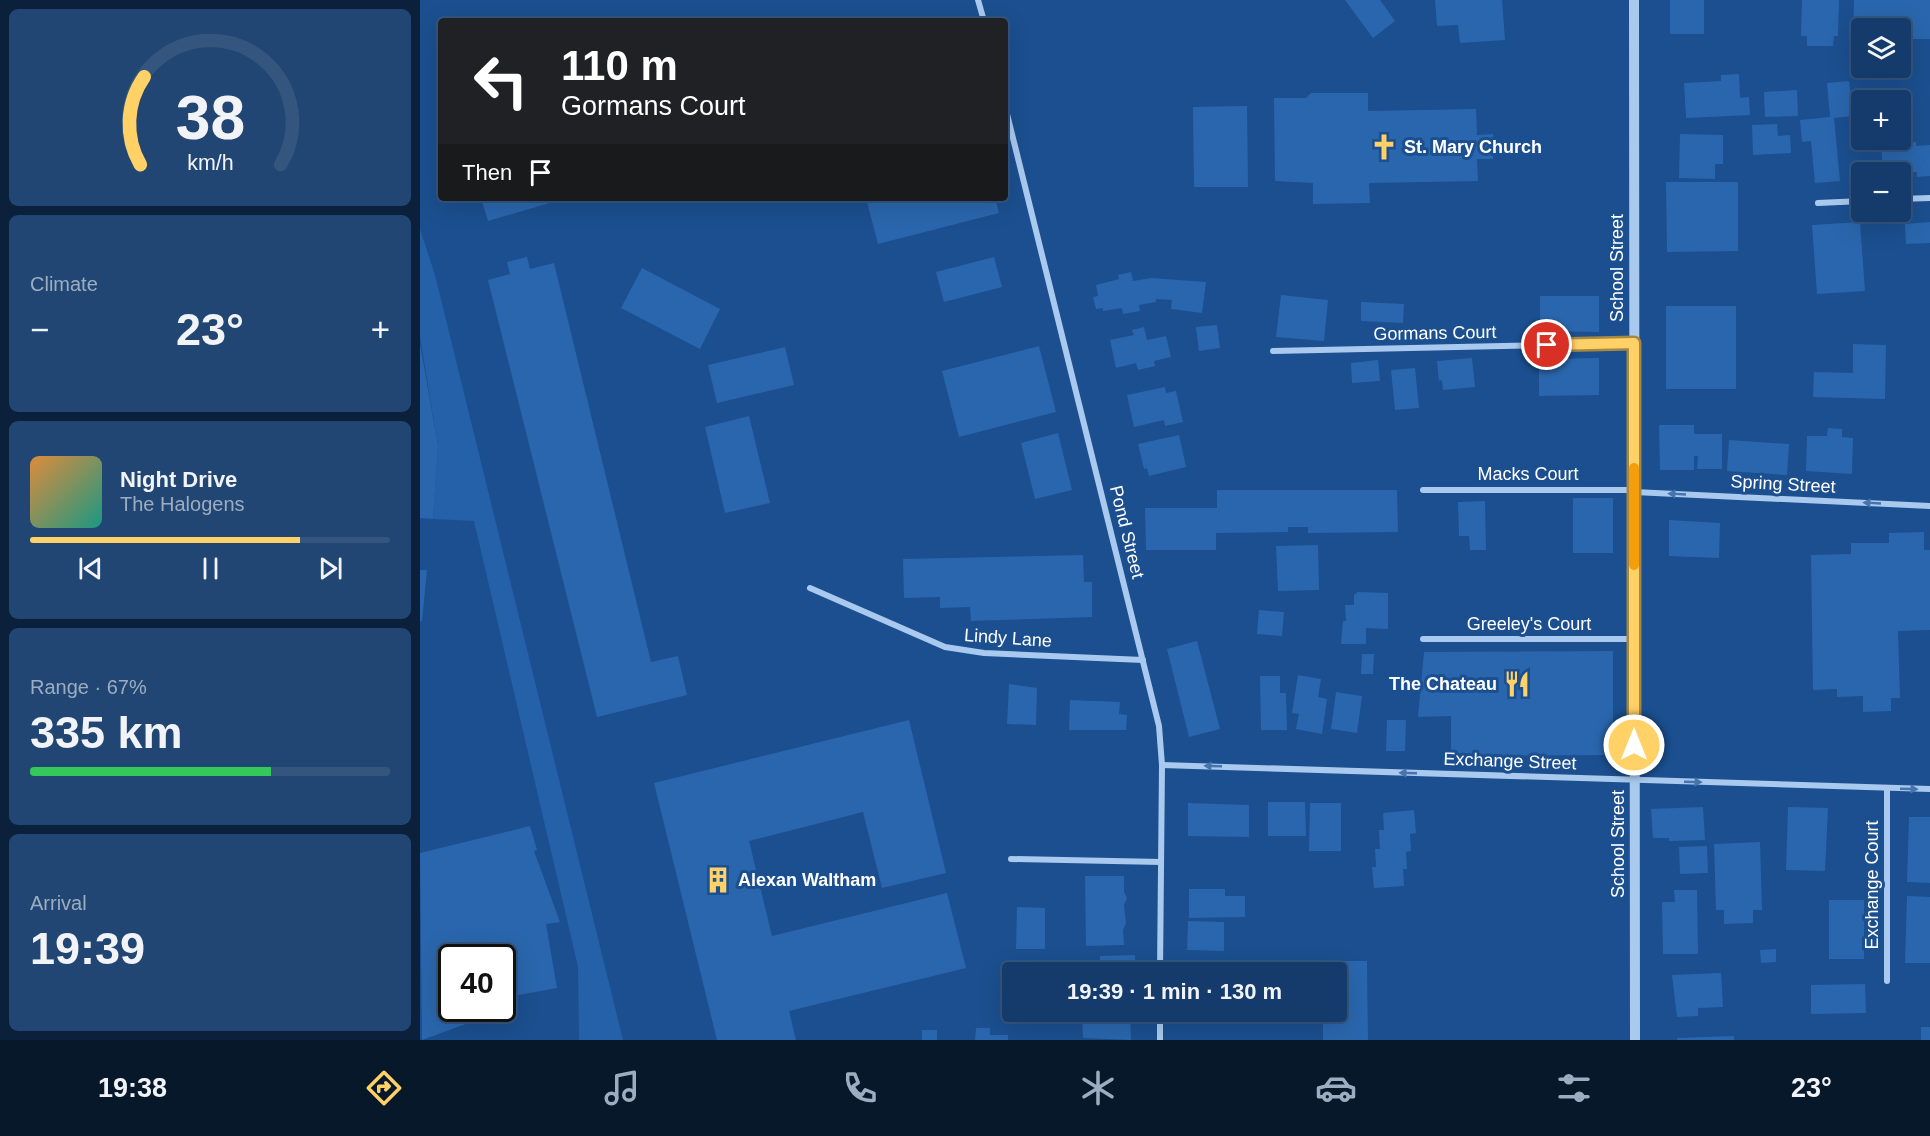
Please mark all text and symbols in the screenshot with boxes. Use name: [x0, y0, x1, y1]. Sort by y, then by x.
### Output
map controls: [1851, 18, 1911, 222]
button: layers: [1851, 18, 1911, 78]
icon: left: [462, 42, 540, 120]
text: 110 m: [561, 42, 678, 89]
text: 38: [175, 83, 245, 152]
button: +: [1851, 90, 1911, 150]
text: Gormans Court: [561, 91, 746, 121]
church icon: St. Mary Church: [1369, 132, 1399, 162]
place label: St. Mary Church: [1404, 137, 1542, 157]
text: km/h: [187, 151, 233, 175]
icon: arrive: [524, 156, 557, 189]
text: Then: [462, 160, 512, 185]
button: −: [1851, 162, 1911, 222]
street label: School Street: [1607, 214, 1627, 322]
text: Climate: [30, 273, 98, 295]
text: 23°: [176, 304, 244, 355]
text: −: [30, 311, 49, 348]
text: +: [371, 311, 390, 348]
pin: [1521, 319, 1572, 370]
street label: Gormans Court: [1373, 322, 1497, 344]
icon: arrive: [1530, 328, 1563, 361]
street label: Macks Court: [1477, 464, 1579, 484]
text: Night Drive: [120, 467, 237, 492]
street label: Spring Street: [1730, 471, 1836, 497]
street label: Pond Street: [1106, 483, 1148, 581]
one-way arrow: [1667, 490, 1686, 499]
text: The Halogens: [120, 493, 245, 515]
one-way arrow: [1862, 499, 1881, 508]
icon: previous: [74, 552, 107, 585]
icon: pause: [194, 552, 227, 585]
icon: next: [314, 552, 347, 585]
street label: Greeley's Court: [1467, 614, 1591, 634]
street label: Lindy Lane: [963, 625, 1053, 651]
restaurant icon: The Chateau: [1502, 669, 1532, 699]
place label: The Chateau: [1389, 674, 1497, 694]
text: Range · 67%: [30, 676, 147, 698]
text: 335 km: [30, 707, 183, 758]
position arrow: [1602, 713, 1666, 777]
street label: Exchange Street: [1443, 749, 1577, 773]
one-way arrow: [1203, 762, 1222, 771]
one-way arrow: [1398, 768, 1417, 777]
one-way arrow: [1683, 777, 1702, 787]
one-way arrow: [1899, 784, 1918, 793]
street label: School Street: [1608, 790, 1628, 898]
street label: Exchange Court: [1862, 820, 1882, 950]
building icon: Alexan Waltham: [703, 865, 733, 895]
place label: Alexan Waltham: [738, 870, 876, 890]
text: Arrival: [30, 892, 87, 914]
text: 19:39: [30, 923, 145, 974]
speed limit sign: 40: [438, 944, 516, 1022]
text: 19:39 · 1 min · 130 m: [1067, 979, 1282, 1004]
icon: directions: [363, 1067, 405, 1109]
icon: music: [601, 1067, 643, 1109]
icon: phone: [839, 1067, 881, 1109]
icon: climate: [1077, 1067, 1119, 1109]
icon: car: [1315, 1067, 1357, 1109]
icon: filters: [1553, 1067, 1595, 1109]
text: 19:38: [98, 1073, 167, 1103]
text: 23°: [1791, 1073, 1832, 1103]

